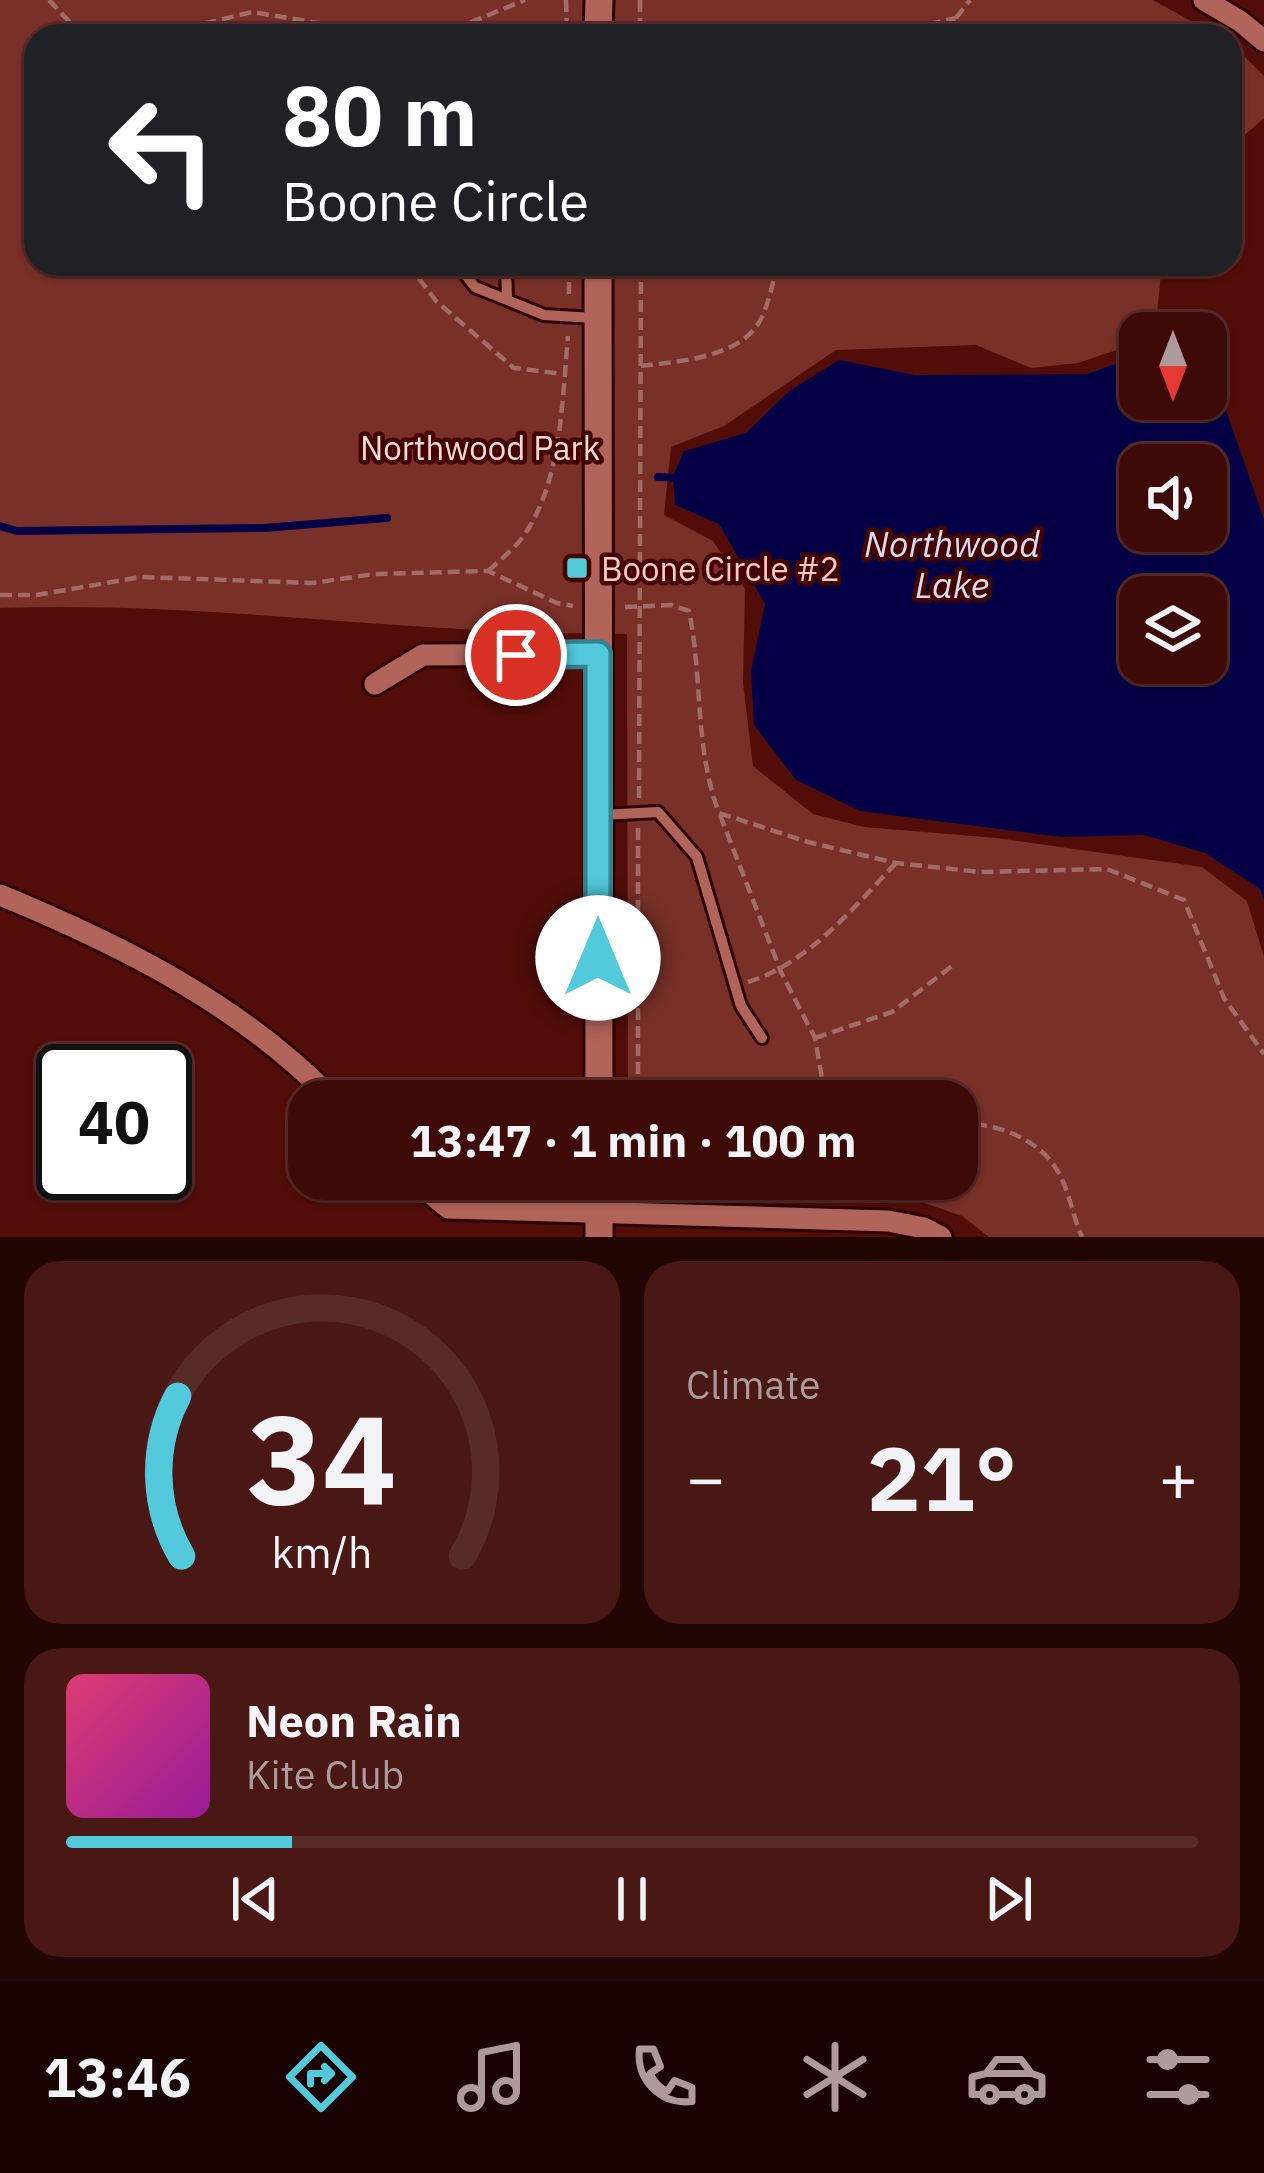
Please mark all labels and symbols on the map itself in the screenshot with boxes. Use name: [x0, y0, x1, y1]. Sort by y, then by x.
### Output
north arrow: [1119, 312, 1227, 420]
park label: Northwood Park: [360, 426, 600, 469]
water label: Northwood Lake: [864, 520, 1040, 608]
place label: Boone Circle #2: [601, 547, 840, 590]
marker: Boone Circle #2: [564, 555, 590, 581]
pin: [465, 604, 567, 706]
position arrow: [535, 895, 661, 1021]
speed limit sign: 40: [36, 1044, 192, 1200]

